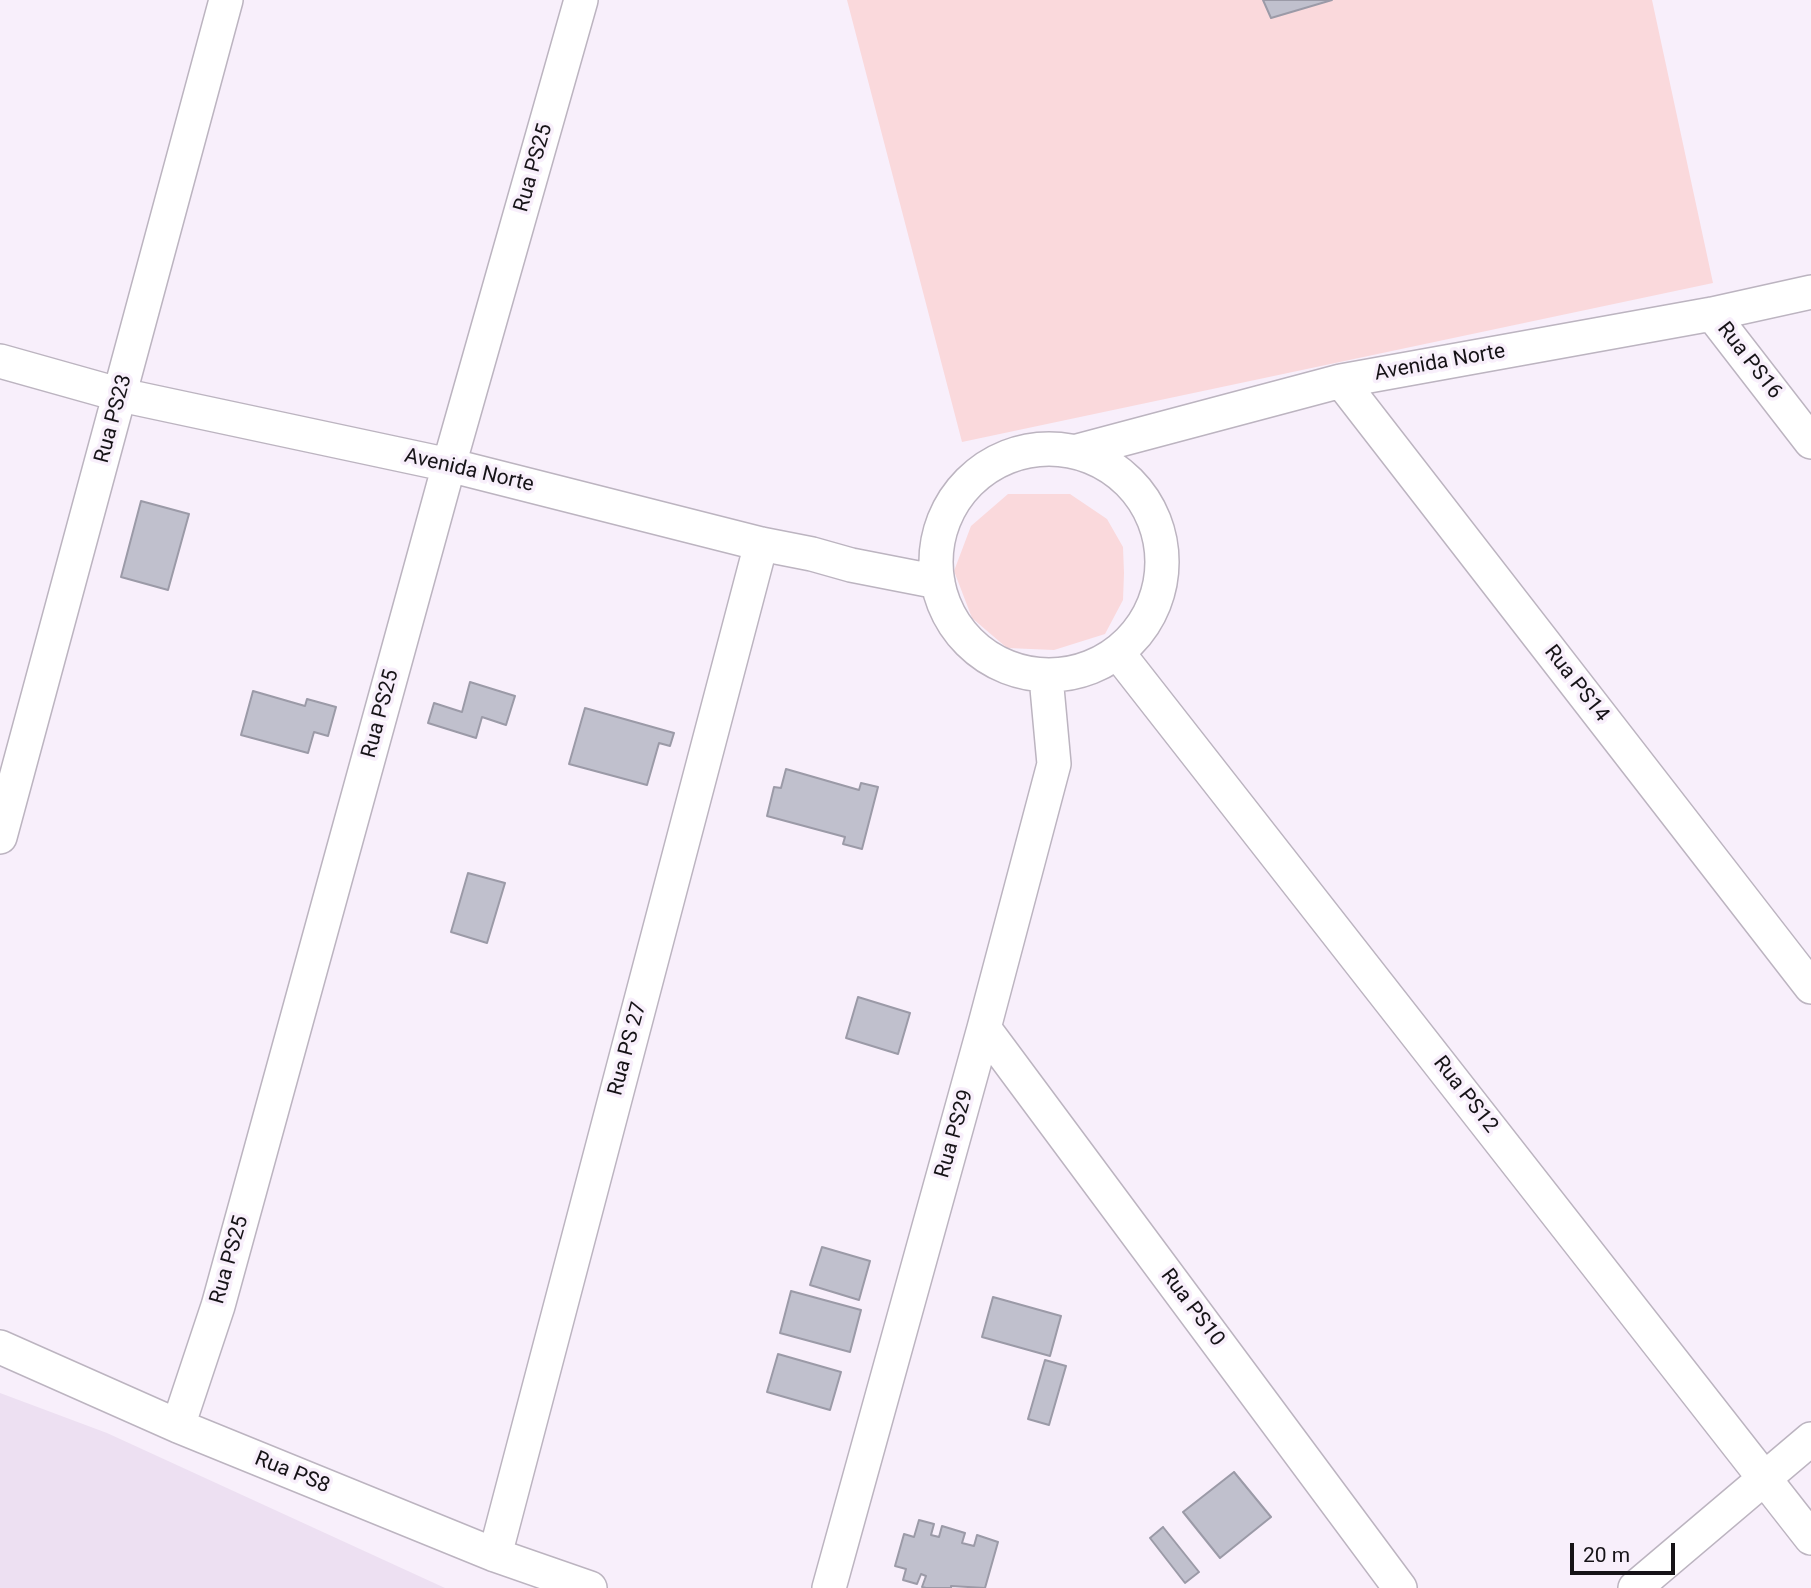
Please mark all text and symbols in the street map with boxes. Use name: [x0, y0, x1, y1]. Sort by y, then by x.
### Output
street label: Rua PS25: [509, 121, 559, 215]
street label: Rua PS16: [1711, 318, 1787, 404]
street label: Avenida Norte: [1373, 339, 1507, 387]
street label: Rua PS23: [90, 372, 138, 466]
street label: Avenida Norte: [402, 444, 536, 498]
street label: Rua PS14: [1538, 641, 1614, 727]
street label: Rua PS25: [357, 667, 405, 761]
street label: Rua PS 27: [603, 1000, 653, 1098]
street label: Rua PS12: [1427, 1052, 1503, 1138]
street label: Rua PS29: [930, 1087, 980, 1181]
street label: Rua PS25: [205, 1213, 255, 1307]
street label: Rua PS10: [1155, 1264, 1229, 1352]
street label: Rua PS8: [251, 1447, 333, 1499]
scale bar: [1573, 1528, 1678, 1572]
text: 20 m: [1583, 1543, 1630, 1567]

